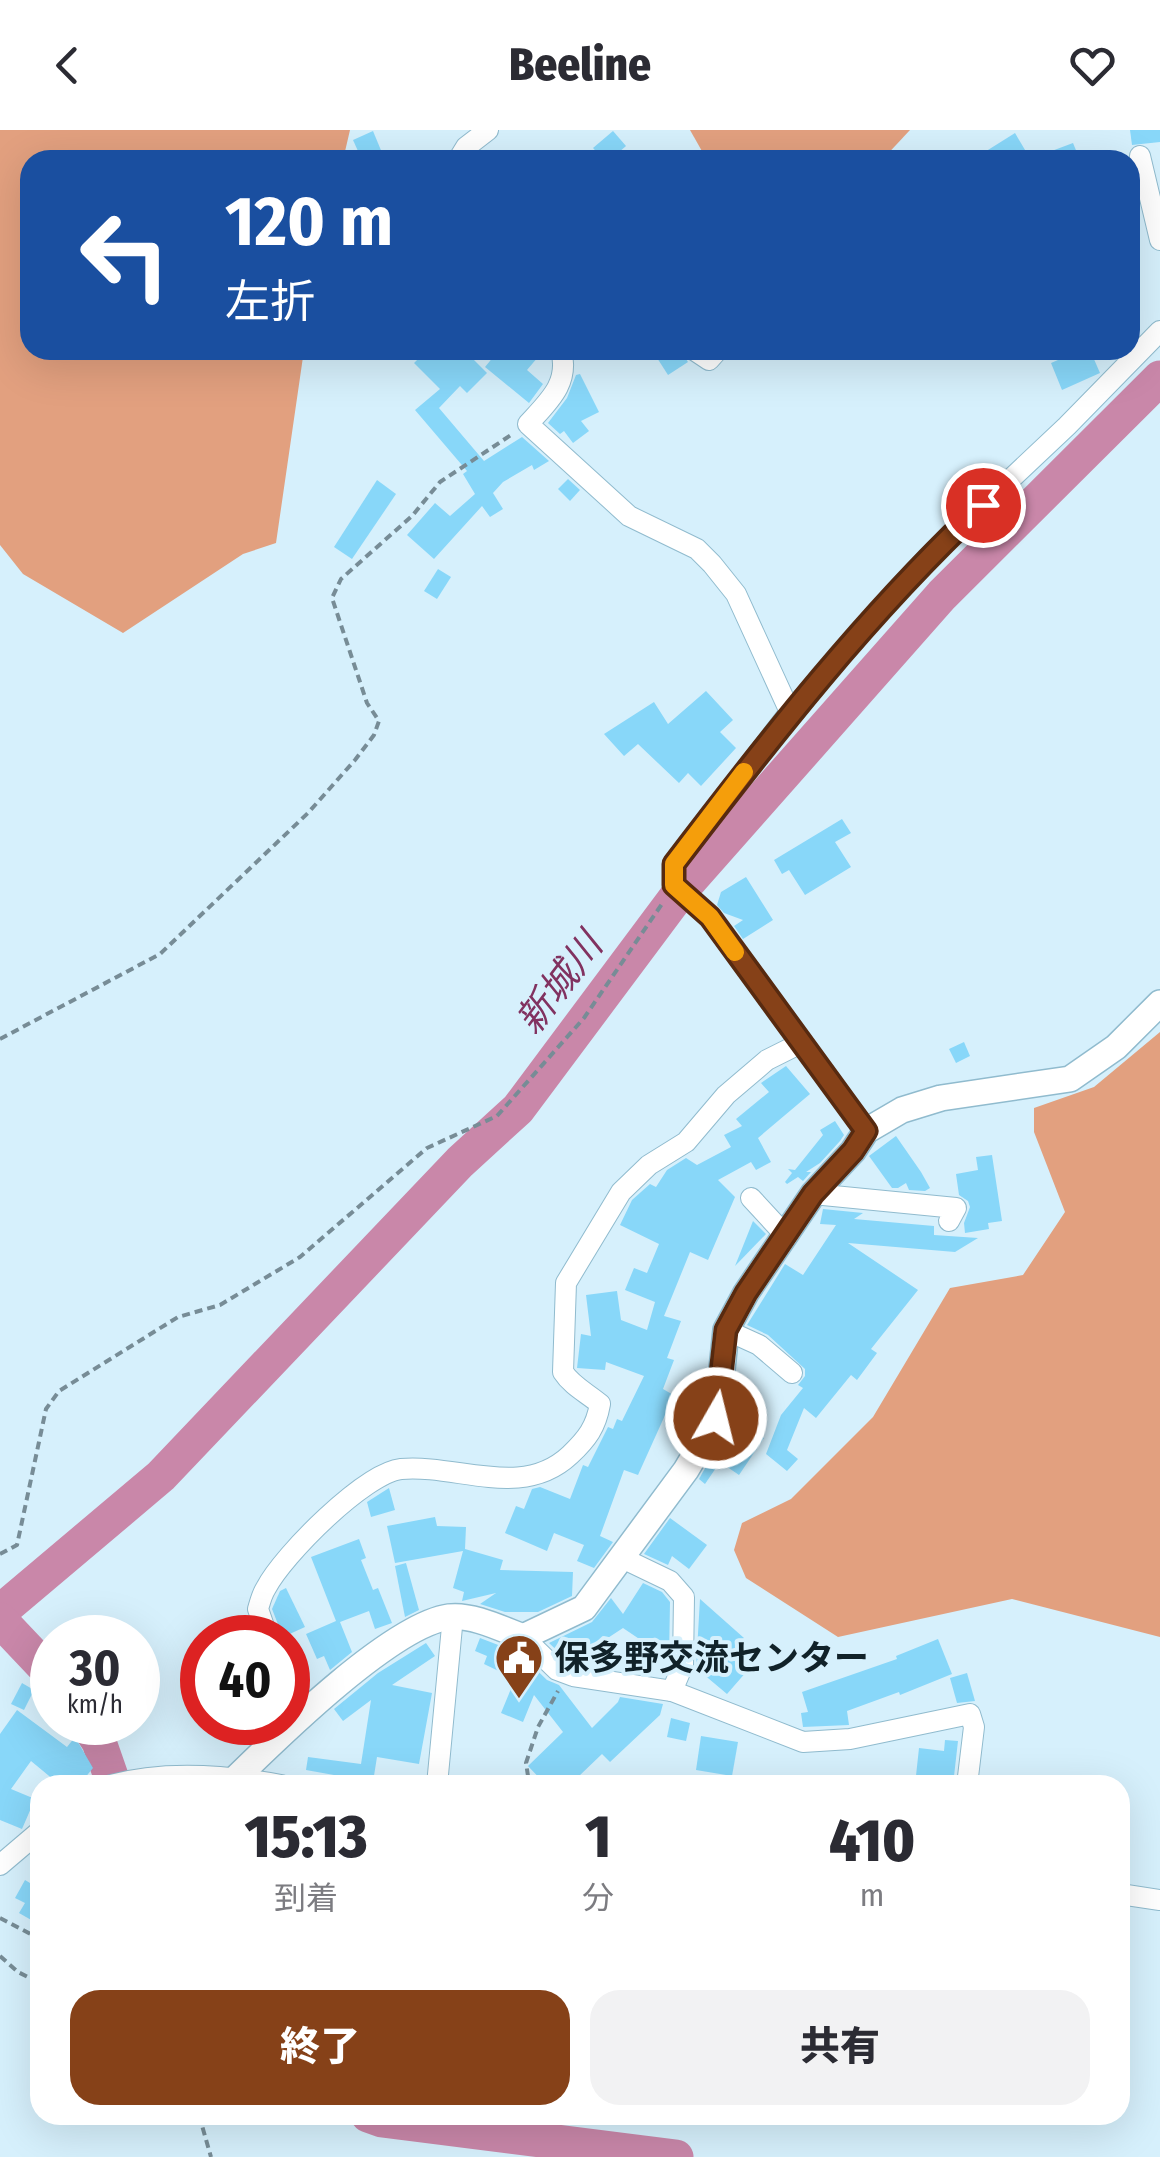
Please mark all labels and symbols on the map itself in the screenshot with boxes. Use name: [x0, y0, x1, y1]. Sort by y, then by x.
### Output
pin: [941, 463, 1026, 548]
water label: 新城川: [506, 920, 614, 1042]
position arrow: [664, 1366, 768, 1470]
speed limit sign: 40: [180, 1615, 310, 1745]
public building icon: 保多野交流センター: [493, 1632, 545, 1700]
place label: 保多野交流センター: [554, 1637, 869, 1679]

